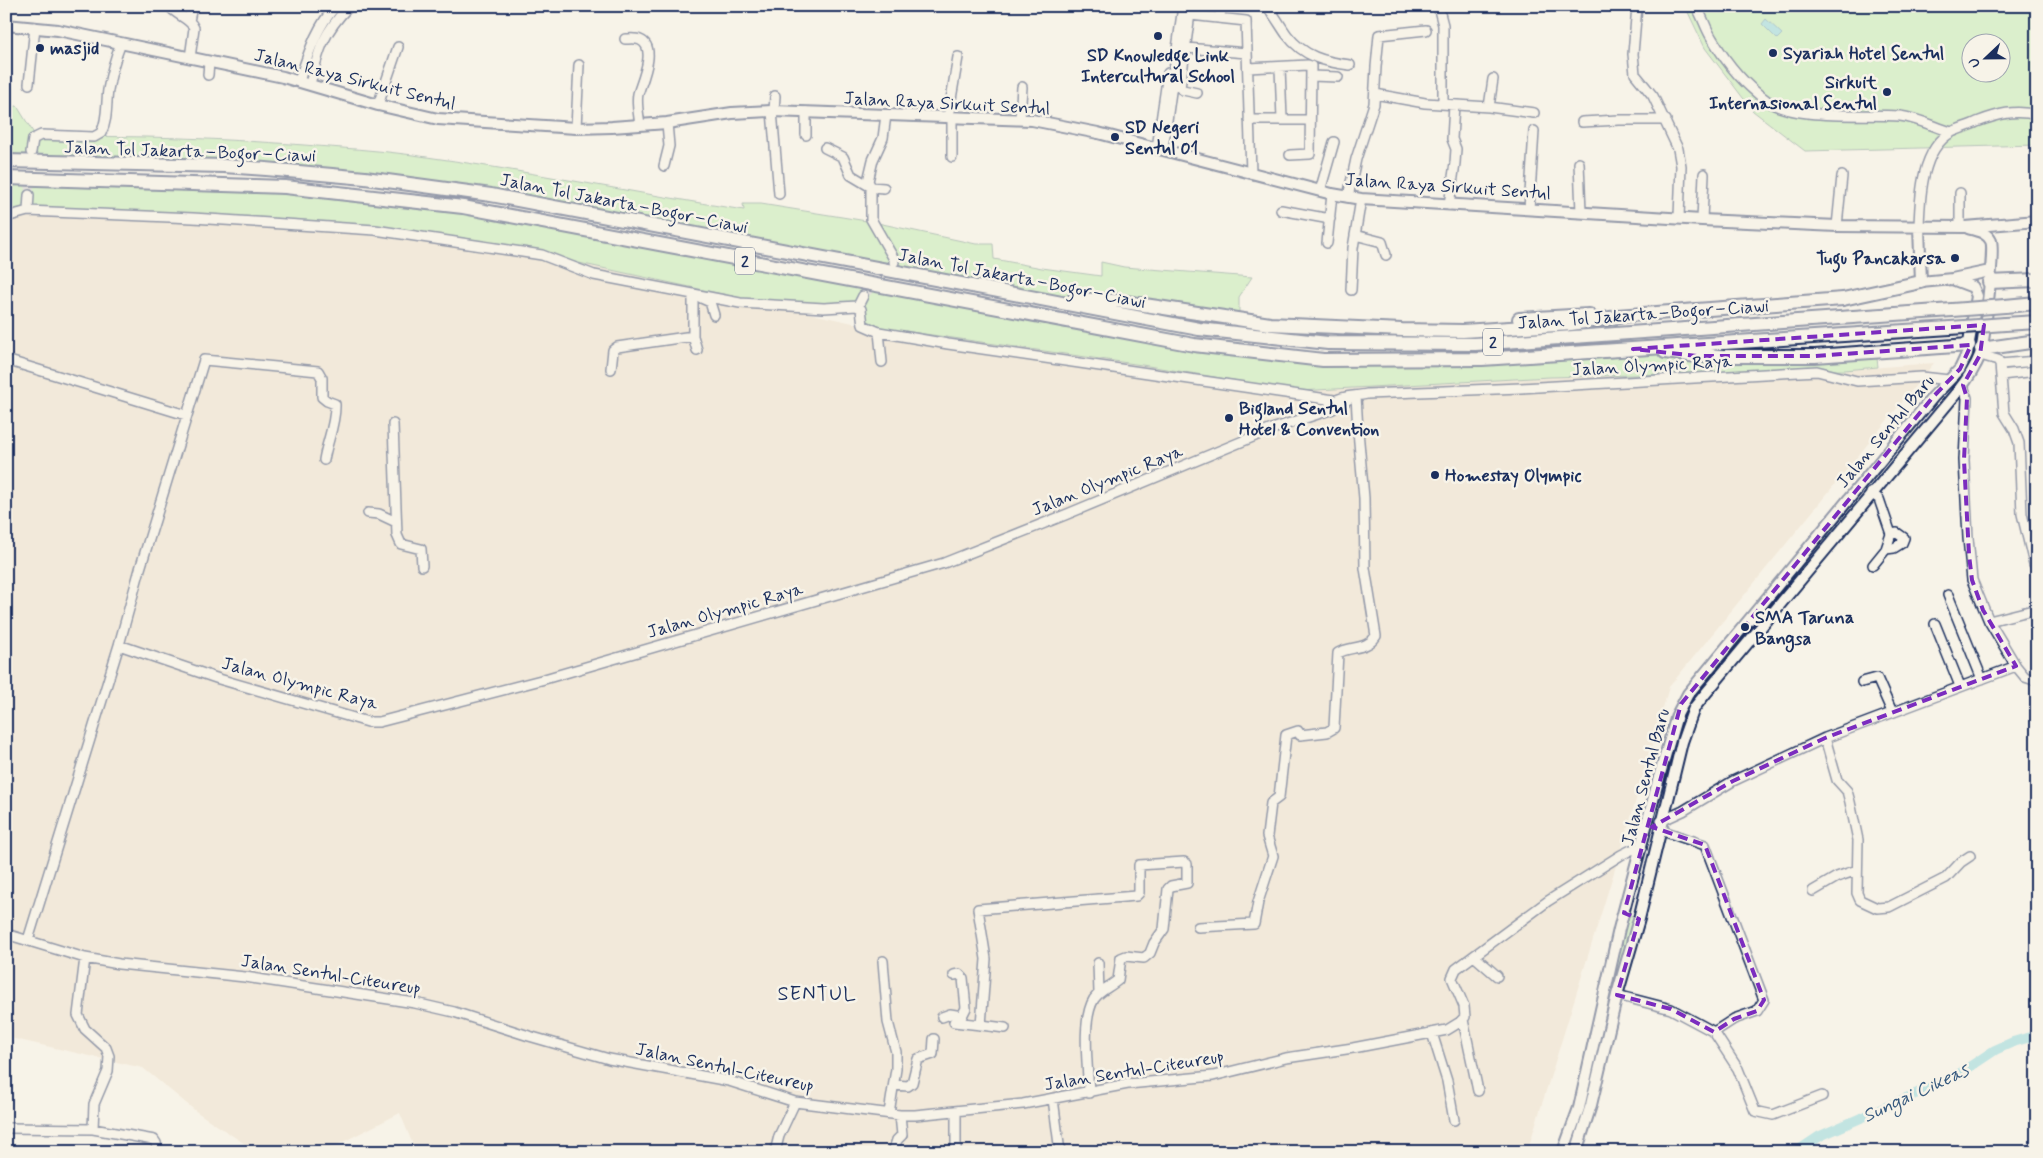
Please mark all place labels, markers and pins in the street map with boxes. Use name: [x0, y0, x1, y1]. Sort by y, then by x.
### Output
marker: SD Knowledge Link Intercultural School: [1152, 30, 1164, 42]
place label: masjid: [50, 37, 99, 61]
marker: masjid: [34, 42, 46, 54]
place label: Syariah Hotel Sentul: [1783, 42, 1944, 66]
place label: SD Knowledge Link Intercultural School: [1081, 44, 1235, 89]
marker: Syariah Hotel Sentul: [1767, 47, 1779, 59]
place label: Sirkuit Internasional Sentul: [1709, 71, 1877, 116]
marker: Sirkuit Internasional Sentul: [1881, 86, 1893, 98]
place label: SD Negeri Sentul 01: [1125, 116, 1199, 161]
marker: SD Negeri Sentul 01: [1109, 131, 1121, 143]
place label: Tugu Pancakarsa: [1816, 247, 1946, 273]
marker: Tugu Pancakarsa: [1949, 252, 1961, 264]
place label: Bigland Sentul Hotel & Convention: [1239, 397, 1379, 442]
marker: Bigland Sentul Hotel & Convention: [1223, 412, 1235, 424]
place label: Homestay Olympic: [1445, 464, 1582, 488]
marker: Homestay Olympic: [1429, 469, 1441, 481]
place label: SMA Taruna Bangsa: [1755, 606, 1854, 653]
marker: SMA Taruna Bangsa: [1739, 621, 1751, 633]

